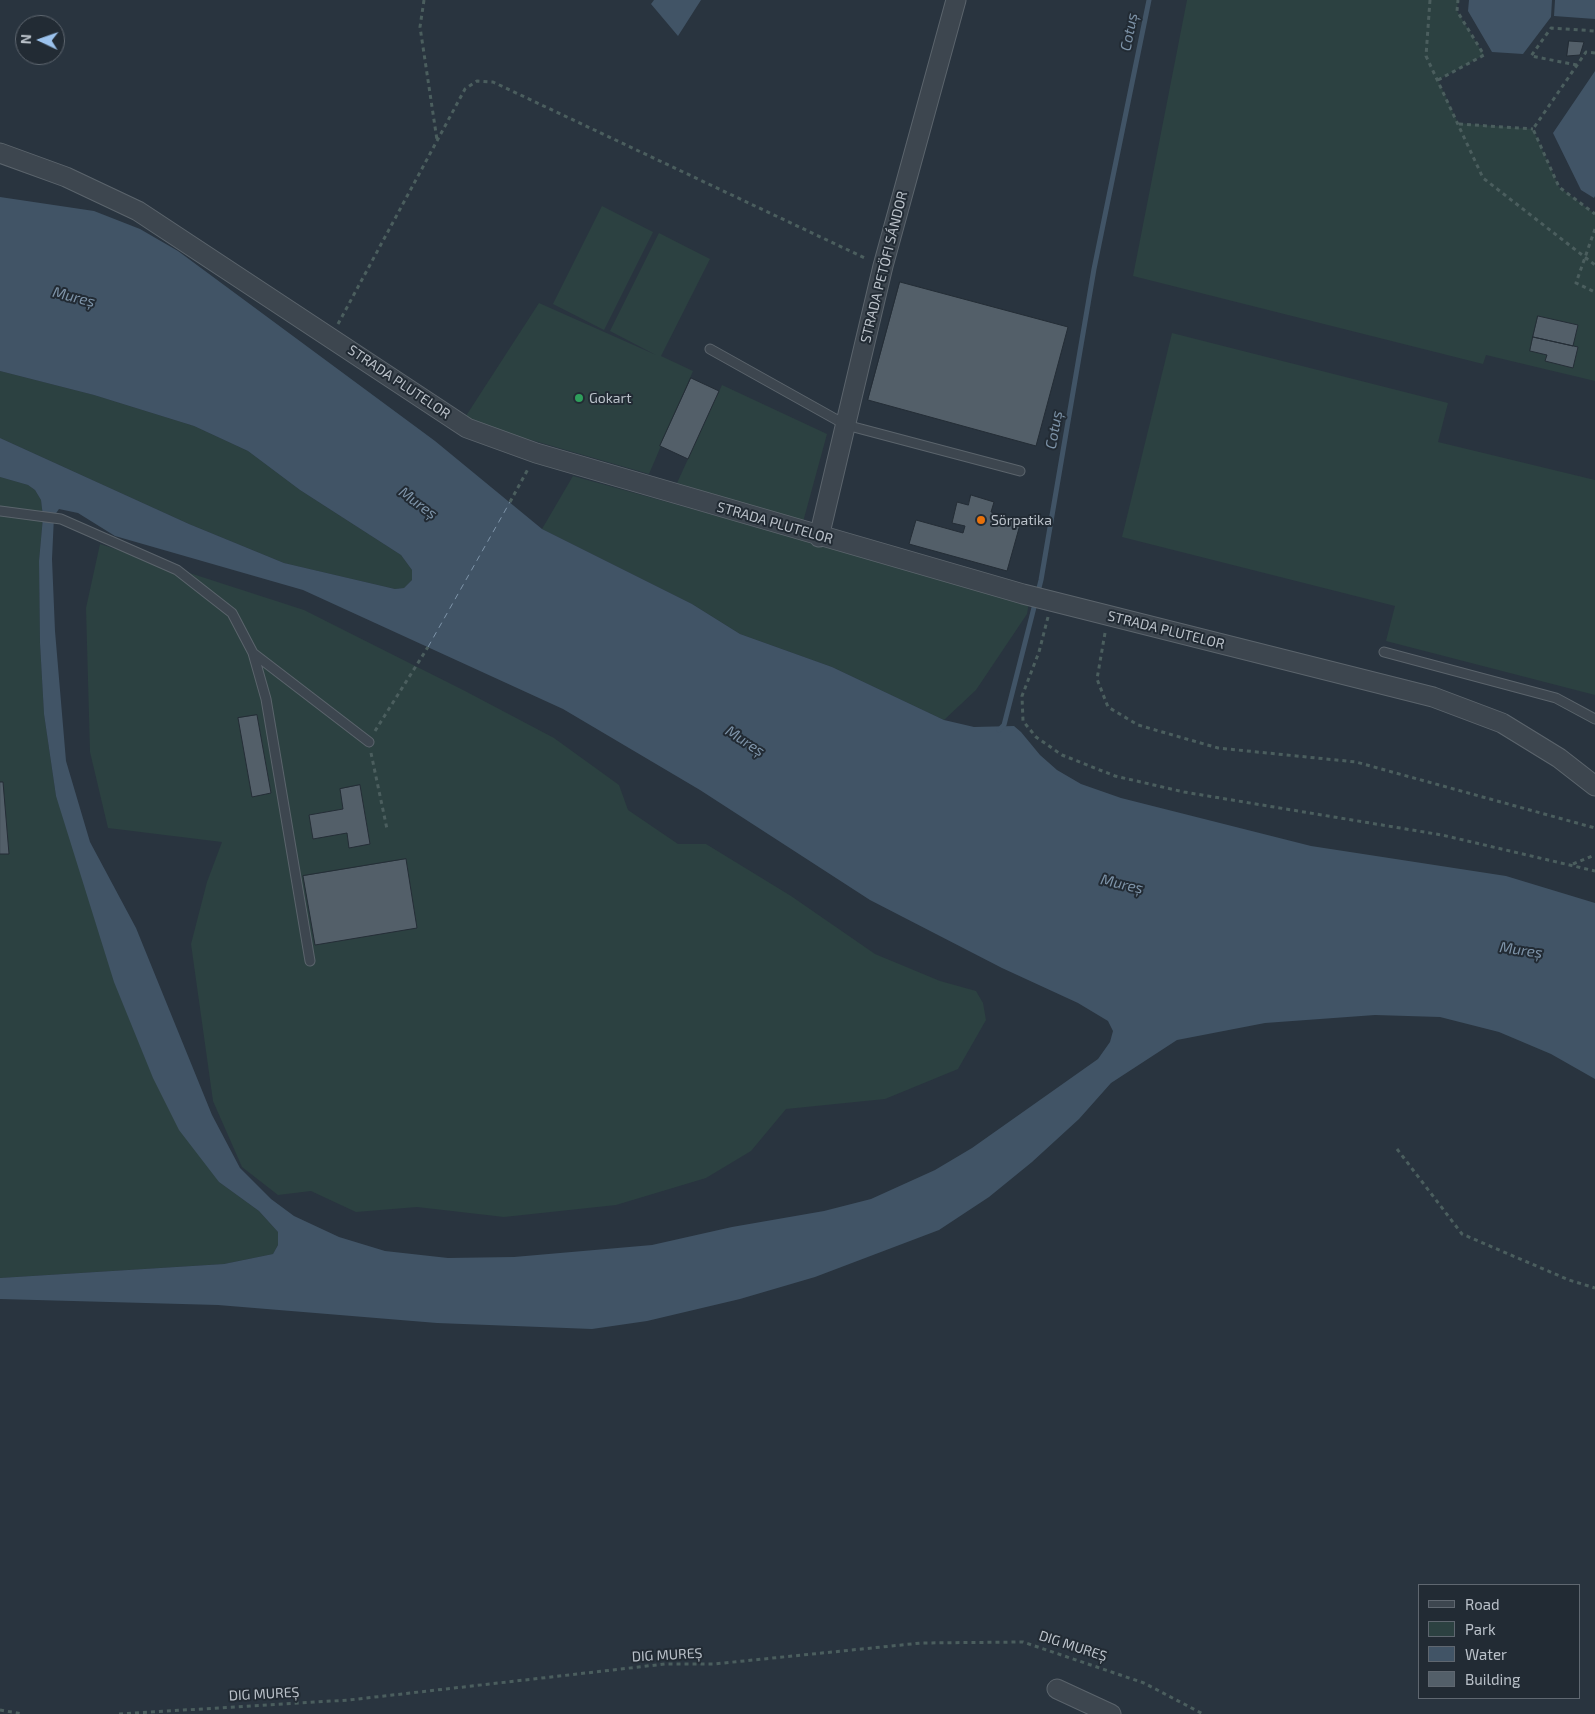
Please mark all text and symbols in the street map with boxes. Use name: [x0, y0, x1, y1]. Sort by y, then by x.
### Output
water label: Cotuș: [1116, 11, 1142, 53]
north arrow: [15, 15, 65, 65]
text: N: [17, 34, 34, 45]
street label: STRADA PETÖFI SÁNDOR: [857, 189, 911, 345]
water label: Mureș: [51, 283, 97, 311]
street label: STRADA PLUTELOR: [345, 342, 453, 422]
place label: Gokart: [589, 390, 632, 406]
marker: Gokart: [573, 392, 585, 404]
water label: Cotuș: [1042, 409, 1066, 451]
water label: Mureș: [395, 483, 441, 523]
street label: STRADA PLUTELOR: [715, 498, 835, 548]
place label: Sörpatika: [991, 512, 1052, 528]
marker: Sörpatika: [975, 514, 987, 526]
street label: STRADA PLUTELOR: [1106, 607, 1226, 653]
water label: Mureș: [722, 722, 768, 760]
water label: Mureș: [1099, 870, 1145, 898]
water label: Mureș: [1498, 938, 1544, 962]
legend: [1418, 1584, 1580, 1699]
text: Road: [1465, 1595, 1500, 1613]
text: Park: [1465, 1620, 1496, 1638]
street label: DIG MUREȘ: [1037, 1627, 1109, 1665]
street label: DIG MUREȘ: [631, 1645, 703, 1665]
text: Water: [1465, 1645, 1507, 1663]
text: Building: [1465, 1670, 1520, 1688]
street label: DIG MUREȘ: [228, 1684, 300, 1704]

